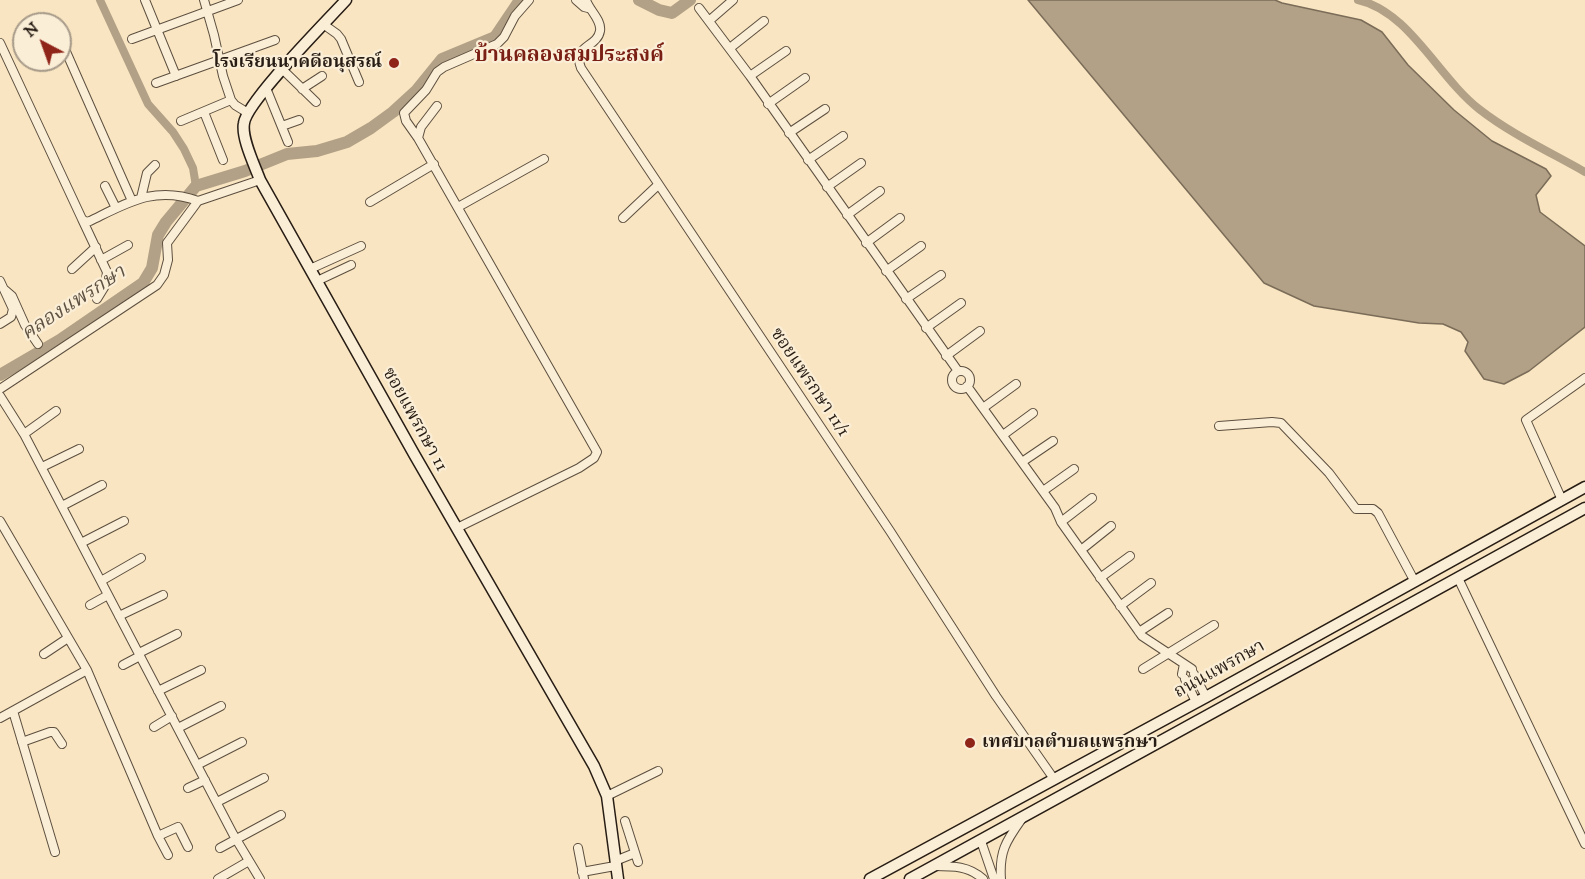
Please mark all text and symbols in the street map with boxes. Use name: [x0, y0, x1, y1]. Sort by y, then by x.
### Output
north arrow: [12, 12, 72, 72]
text: N: [20, 18, 43, 42]
district label: บ้านคลองสมประสงค์: [474, 44, 664, 70]
place label: โรงเรียนนาคดีอนุสรณ์: [213, 52, 382, 74]
marker: โรงเรียนนาคดีอนุสรณ์: [387, 56, 401, 70]
water label: คลองแพรกษา: [17, 261, 131, 347]
street label: ซอยแพรกษา 11/1: [765, 324, 853, 442]
street label: ซอยแพรกษา 11: [377, 364, 451, 476]
street label: ถนนแพรกษา: [1171, 636, 1269, 704]
place label: เทศบาลตำบลแพรกษา: [982, 732, 1158, 754]
marker: เทศบาลตำบลแพรกษา: [963, 736, 977, 750]

